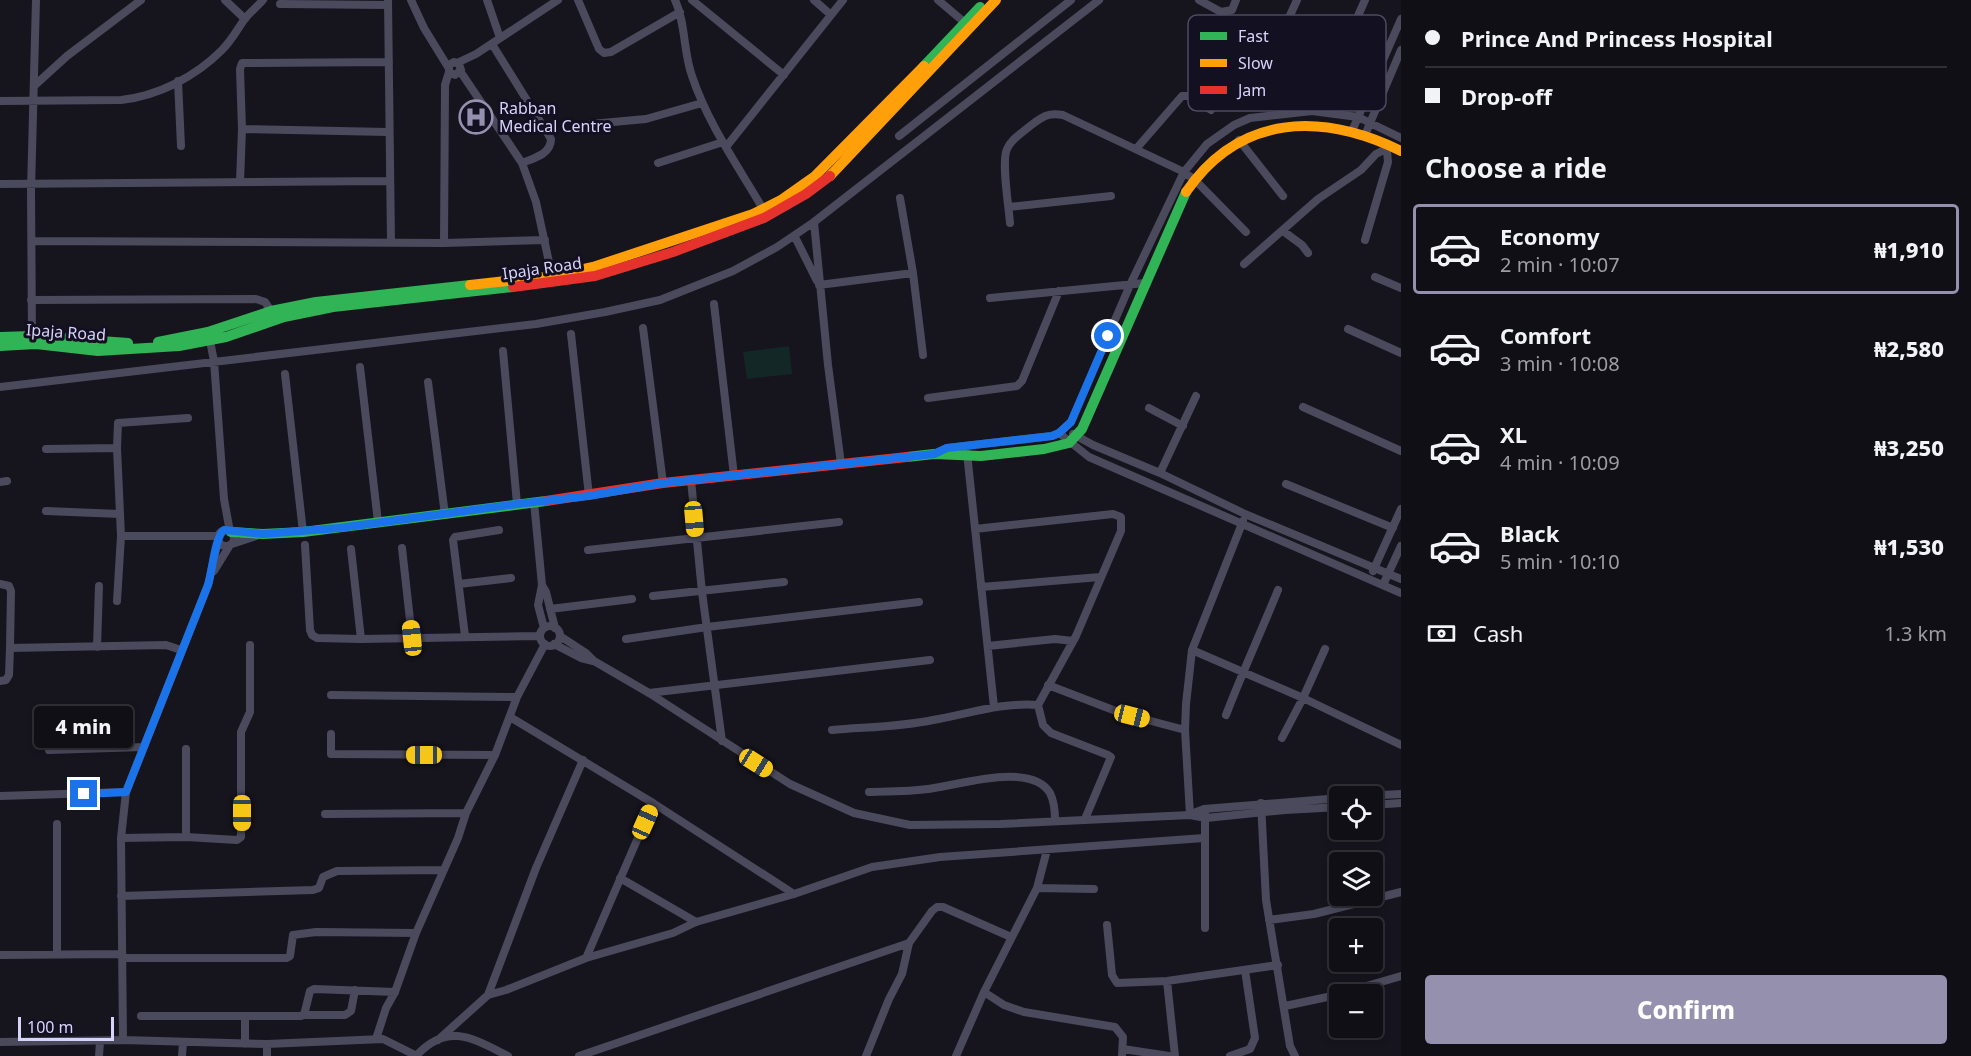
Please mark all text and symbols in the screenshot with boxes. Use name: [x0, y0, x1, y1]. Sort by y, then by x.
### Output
legend: [1188, 15, 1386, 111]
text: Prince And Princess Hospital: [1461, 23, 1773, 53]
text: Fast: [1238, 25, 1269, 47]
text: Slow: [1238, 52, 1273, 74]
text: Jam: [1236, 79, 1266, 101]
text: Drop-off: [1461, 81, 1552, 111]
place label: Rabban Medical Centre: [499, 97, 612, 137]
hospital icon: Rabban Medical Centre: [458, 99, 494, 135]
text: Choose a ride: [1425, 149, 1607, 186]
text: Economy: [1500, 221, 1599, 251]
icon: car: [1428, 222, 1482, 276]
text: ₦1,910: [1874, 234, 1944, 264]
text: 2 min · 10:07: [1500, 251, 1620, 278]
street label: Ipaja Road: [501, 252, 583, 284]
street label: Ipaja Road: [25, 318, 107, 346]
text: Comfort: [1500, 320, 1591, 350]
icon: car: [1428, 321, 1482, 375]
route start: [1094, 322, 1121, 349]
text: ₦2,580: [1874, 333, 1944, 363]
text: 3 min · 10:08: [1500, 350, 1620, 377]
text: XL: [1500, 419, 1527, 449]
icon: car: [1428, 420, 1482, 474]
text: ₦3,250: [1874, 432, 1944, 462]
text: 4 min · 10:09: [1500, 449, 1620, 476]
car: [683, 500, 705, 538]
text: Black: [1500, 518, 1559, 548]
icon: car: [1428, 519, 1482, 573]
text: ₦1,530: [1874, 531, 1944, 561]
text: 5 min · 10:10: [1500, 548, 1620, 575]
icon: cash: [1425, 617, 1458, 650]
text: Cash: [1473, 618, 1523, 648]
car: [401, 619, 423, 657]
text: 1.3 km: [1884, 620, 1947, 647]
car: [1112, 703, 1152, 729]
callout: 4 min: [34, 707, 134, 749]
text: 4 min: [56, 713, 111, 740]
car: [406, 746, 442, 764]
car: [736, 746, 776, 780]
route end: [70, 780, 97, 807]
map controls: [1329, 786, 1383, 1038]
button: locate: [1329, 786, 1383, 840]
car: [233, 795, 251, 831]
car: [629, 802, 661, 842]
button: layers: [1329, 852, 1383, 906]
button: +: [1329, 918, 1383, 972]
button: Confirm: [1425, 975, 1947, 1044]
button: −: [1329, 984, 1383, 1038]
scale bar: [18, 1014, 114, 1042]
text: 100 m: [27, 1016, 74, 1038]

